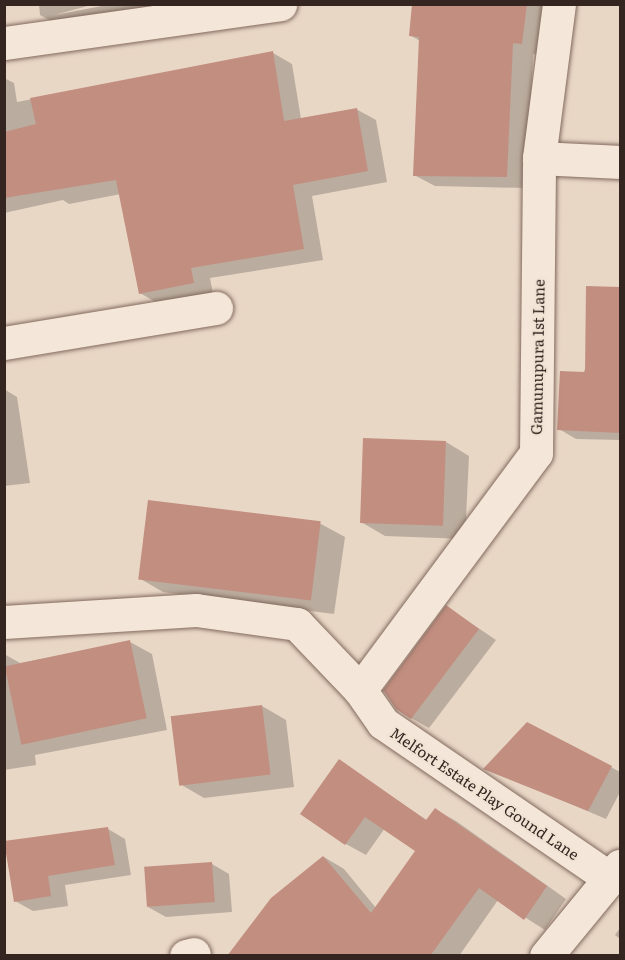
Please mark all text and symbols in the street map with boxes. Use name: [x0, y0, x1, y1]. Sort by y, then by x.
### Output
street label: Gamunupura 1st Lane: [527, 279, 547, 435]
street label: Melfort Estate Play Gound Lane: [387, 723, 583, 863]

